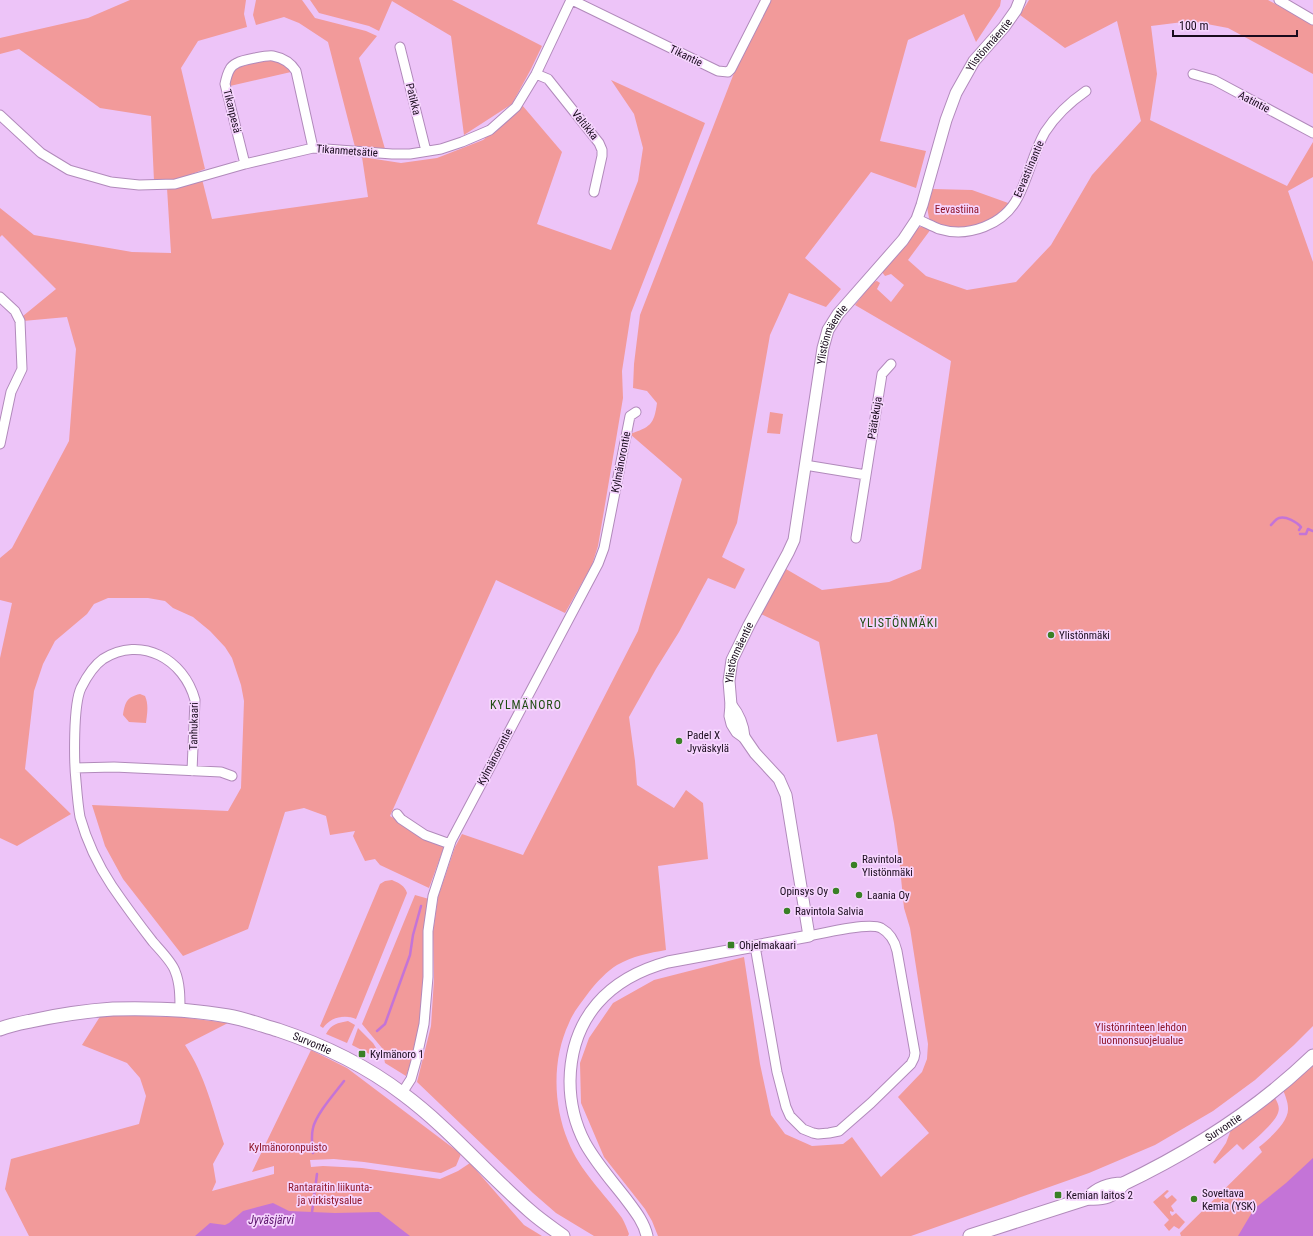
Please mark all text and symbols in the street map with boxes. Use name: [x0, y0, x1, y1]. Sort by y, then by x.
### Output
scale bar: [1173, 12, 1297, 38]
street label: Ylistönmäentie: [963, 16, 1014, 73]
text: 100 m: [1179, 19, 1209, 33]
street label: Tikantie: [668, 43, 704, 69]
street label: Patikka: [403, 82, 423, 116]
street label: Tikanpesä: [220, 88, 244, 134]
street label: Aatintie: [1236, 88, 1272, 116]
street label: Valtikka: [569, 107, 601, 143]
street label: Eevastiinantie: [1011, 139, 1047, 199]
street label: Tikanmetsätie: [316, 142, 378, 160]
park label: Eevastiina: [935, 203, 979, 216]
street label: Ylistönmäentie: [814, 302, 850, 365]
street label: Päätekuja: [865, 396, 885, 440]
street label: Kylmänorontie: [609, 430, 633, 494]
district label: YLISTÖNMÄKI: [860, 615, 938, 630]
street label: Ylistönmäentie: [722, 620, 756, 684]
place label: Ylistönmäki: [1059, 629, 1110, 642]
marker: Ylistönmäki: [1046, 630, 1056, 640]
district label: KYLMÄNORO: [490, 697, 562, 712]
street label: Tanhukaari: [187, 702, 201, 750]
street label: Kylmänorontie: [475, 726, 515, 788]
place label: Padel X Jyväskylä: [687, 729, 729, 755]
marker: Padel X Jyväskylä: [674, 736, 684, 746]
place label: Ravintola Ylistönmäki: [862, 853, 913, 879]
marker: Ravintola Ylistönmäki: [849, 860, 859, 870]
place label: Opinsys Oy: [780, 885, 828, 898]
marker: Opinsys Oy: [831, 886, 841, 896]
place label: Laania Oy: [867, 889, 910, 902]
marker: Laania Oy: [854, 890, 864, 900]
place label: Ravintola Salvia: [795, 905, 864, 918]
marker: Ravintola Salvia: [782, 906, 792, 916]
place label: Ohjelmakaari: [739, 939, 796, 952]
marker: Ohjelmakaari: [726, 940, 736, 950]
park label: Ylistönrinteen lehdon luonnonsuojelualue: [1095, 1021, 1187, 1047]
street label: Survontie: [291, 1029, 334, 1057]
place label: Kylmänoro 1: [370, 1048, 424, 1061]
marker: Kylmänoro 1: [357, 1049, 367, 1059]
street label: Survontie: [1203, 1111, 1244, 1144]
park label: Kylmänoronpuisto: [249, 1141, 328, 1154]
park label: Rantaraitin liikunta- ja virkistysalue: [288, 1181, 372, 1207]
place label: Soveltava Kemia (YSK): [1202, 1187, 1256, 1213]
place label: Kemian laitos 2: [1066, 1189, 1133, 1202]
marker: Kemian laitos 2: [1053, 1190, 1063, 1200]
marker: Soveltava Kemia (YSK): [1189, 1194, 1199, 1204]
water label: Jyväsjärvi: [248, 1213, 294, 1227]

